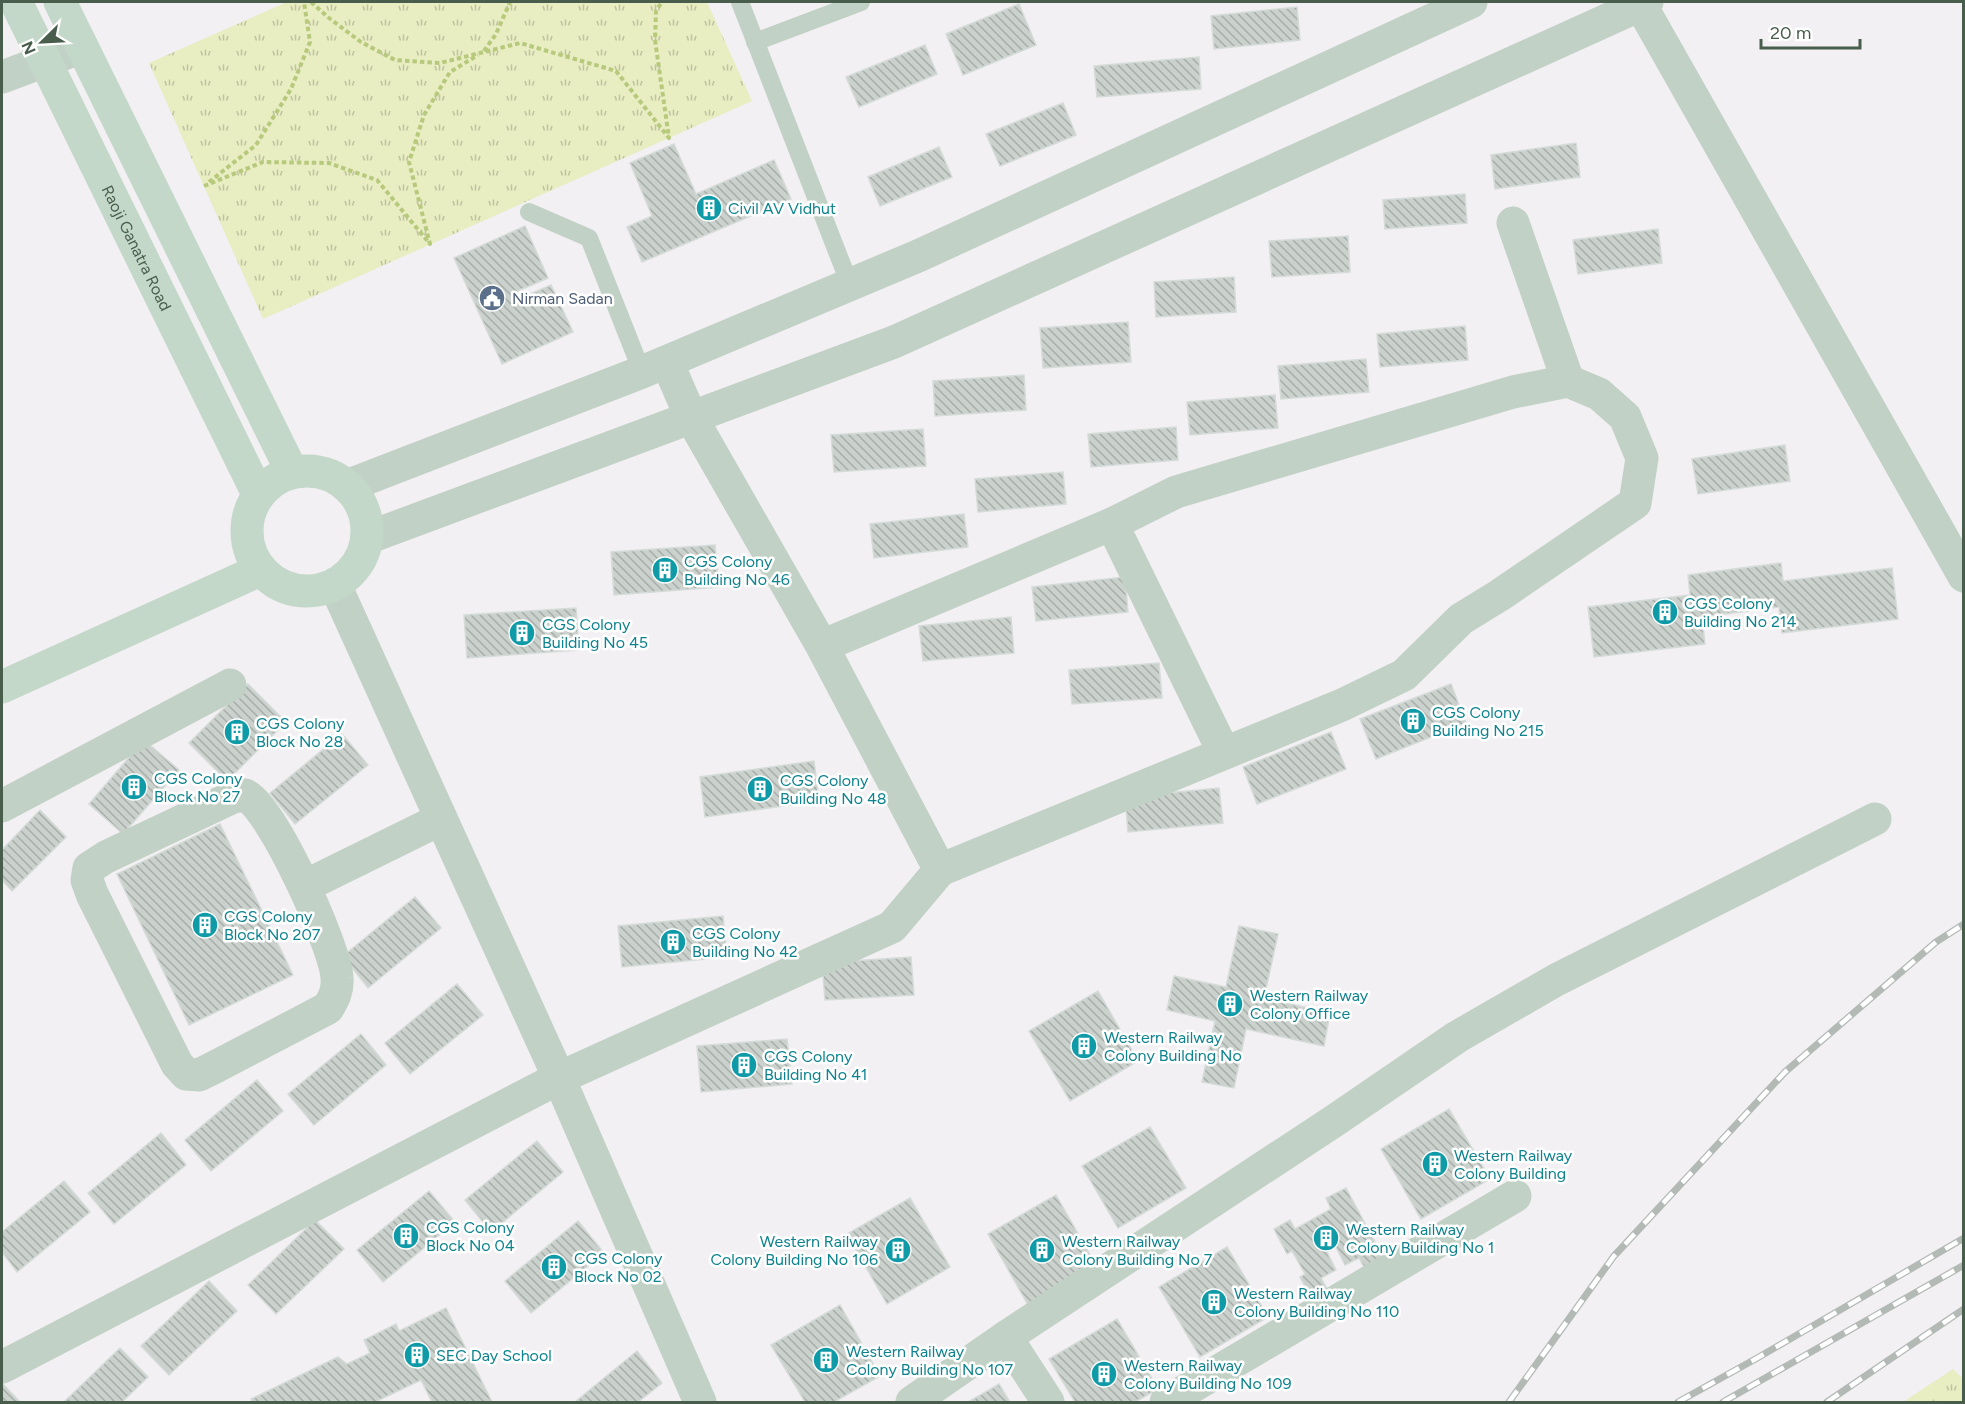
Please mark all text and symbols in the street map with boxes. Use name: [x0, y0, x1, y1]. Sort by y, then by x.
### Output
north arrow: [12, 12, 72, 72]
scale bar: [1761, 12, 1860, 50]
text: 20 m: [1770, 22, 1811, 44]
text: N: [18, 38, 40, 57]
street label: Raoji Ganatra Road: [98, 182, 175, 314]
building icon: Civil AV Vidhut: [694, 193, 724, 223]
place label: Civil AV Vidhut: [728, 199, 836, 218]
public building icon: Nirman Sadan: [477, 283, 507, 313]
place label: Nirman Sadan: [512, 289, 613, 308]
place label: CGS Colony Building No 46: [684, 552, 790, 589]
building icon: CGS Colony Building No 46: [650, 555, 680, 585]
place label: CGS Colony Building No 214: [1684, 594, 1796, 631]
building icon: CGS Colony Building No 214: [1650, 597, 1680, 627]
place label: CGS Colony Building No 45: [542, 615, 648, 652]
building icon: CGS Colony Building No 45: [507, 618, 537, 648]
place label: CGS Colony Building No 215: [1432, 703, 1544, 740]
building icon: CGS Colony Building No 215: [1398, 706, 1428, 736]
place label: CGS Colony Block No 28: [256, 714, 345, 751]
building icon: CGS Colony Block No 28: [222, 717, 252, 747]
place label: CGS Colony Block No 27: [154, 769, 243, 806]
place label: CGS Colony Building No 48: [780, 771, 887, 808]
building icon: CGS Colony Block No 27: [119, 772, 149, 802]
building icon: CGS Colony Building No 48: [745, 774, 775, 804]
place label: CGS Colony Block No 207: [224, 907, 321, 944]
building icon: CGS Colony Block No 207: [190, 910, 220, 940]
place label: CGS Colony Building No 42: [692, 924, 798, 961]
building icon: CGS Colony Building No 42: [658, 927, 688, 957]
place label: Western Railway Colony Office: [1250, 986, 1369, 1023]
building icon: Western Railway Colony Office: [1215, 989, 1245, 1019]
place label: Western Railway Colony Building No: [1104, 1028, 1242, 1065]
building icon: Western Railway Colony Building No: [1069, 1031, 1099, 1061]
place label: CGS Colony Building No 41: [764, 1047, 867, 1084]
building icon: CGS Colony Building No 41: [729, 1050, 759, 1080]
place label: Western Railway Colony Building: [1454, 1146, 1573, 1183]
building icon: Western Railway Colony Building: [1420, 1149, 1450, 1179]
place label: CGS Colony Block No 04: [426, 1218, 515, 1255]
place label: Western Railway Colony Building No 1: [1346, 1220, 1494, 1257]
building icon: CGS Colony Block No 04: [391, 1221, 421, 1251]
building icon: Western Railway Colony Building No 1: [1311, 1223, 1341, 1253]
place label: Western Railway Colony Building No 106: [710, 1232, 879, 1269]
place label: Western Railway Colony Building No 7: [1062, 1232, 1213, 1269]
building icon: Western Railway Colony Building No 106: [883, 1235, 913, 1265]
building icon: Western Railway Colony Building No 7: [1027, 1235, 1057, 1265]
place label: CGS Colony Block No 02: [574, 1249, 663, 1286]
building icon: CGS Colony Block No 02: [539, 1252, 569, 1282]
place label: Western Railway Colony Building No 110: [1234, 1284, 1399, 1321]
building icon: Western Railway Colony Building No 110: [1199, 1287, 1229, 1317]
building icon: SEC Day School: [402, 1340, 432, 1370]
place label: Western Railway Colony Building No 107: [846, 1342, 1014, 1379]
building icon: Western Railway Colony Building No 107: [811, 1345, 841, 1375]
place label: SEC Day School: [436, 1346, 552, 1365]
place label: Western Railway Colony Building No 109: [1124, 1356, 1292, 1393]
building icon: Western Railway Colony Building No 109: [1089, 1359, 1119, 1389]

